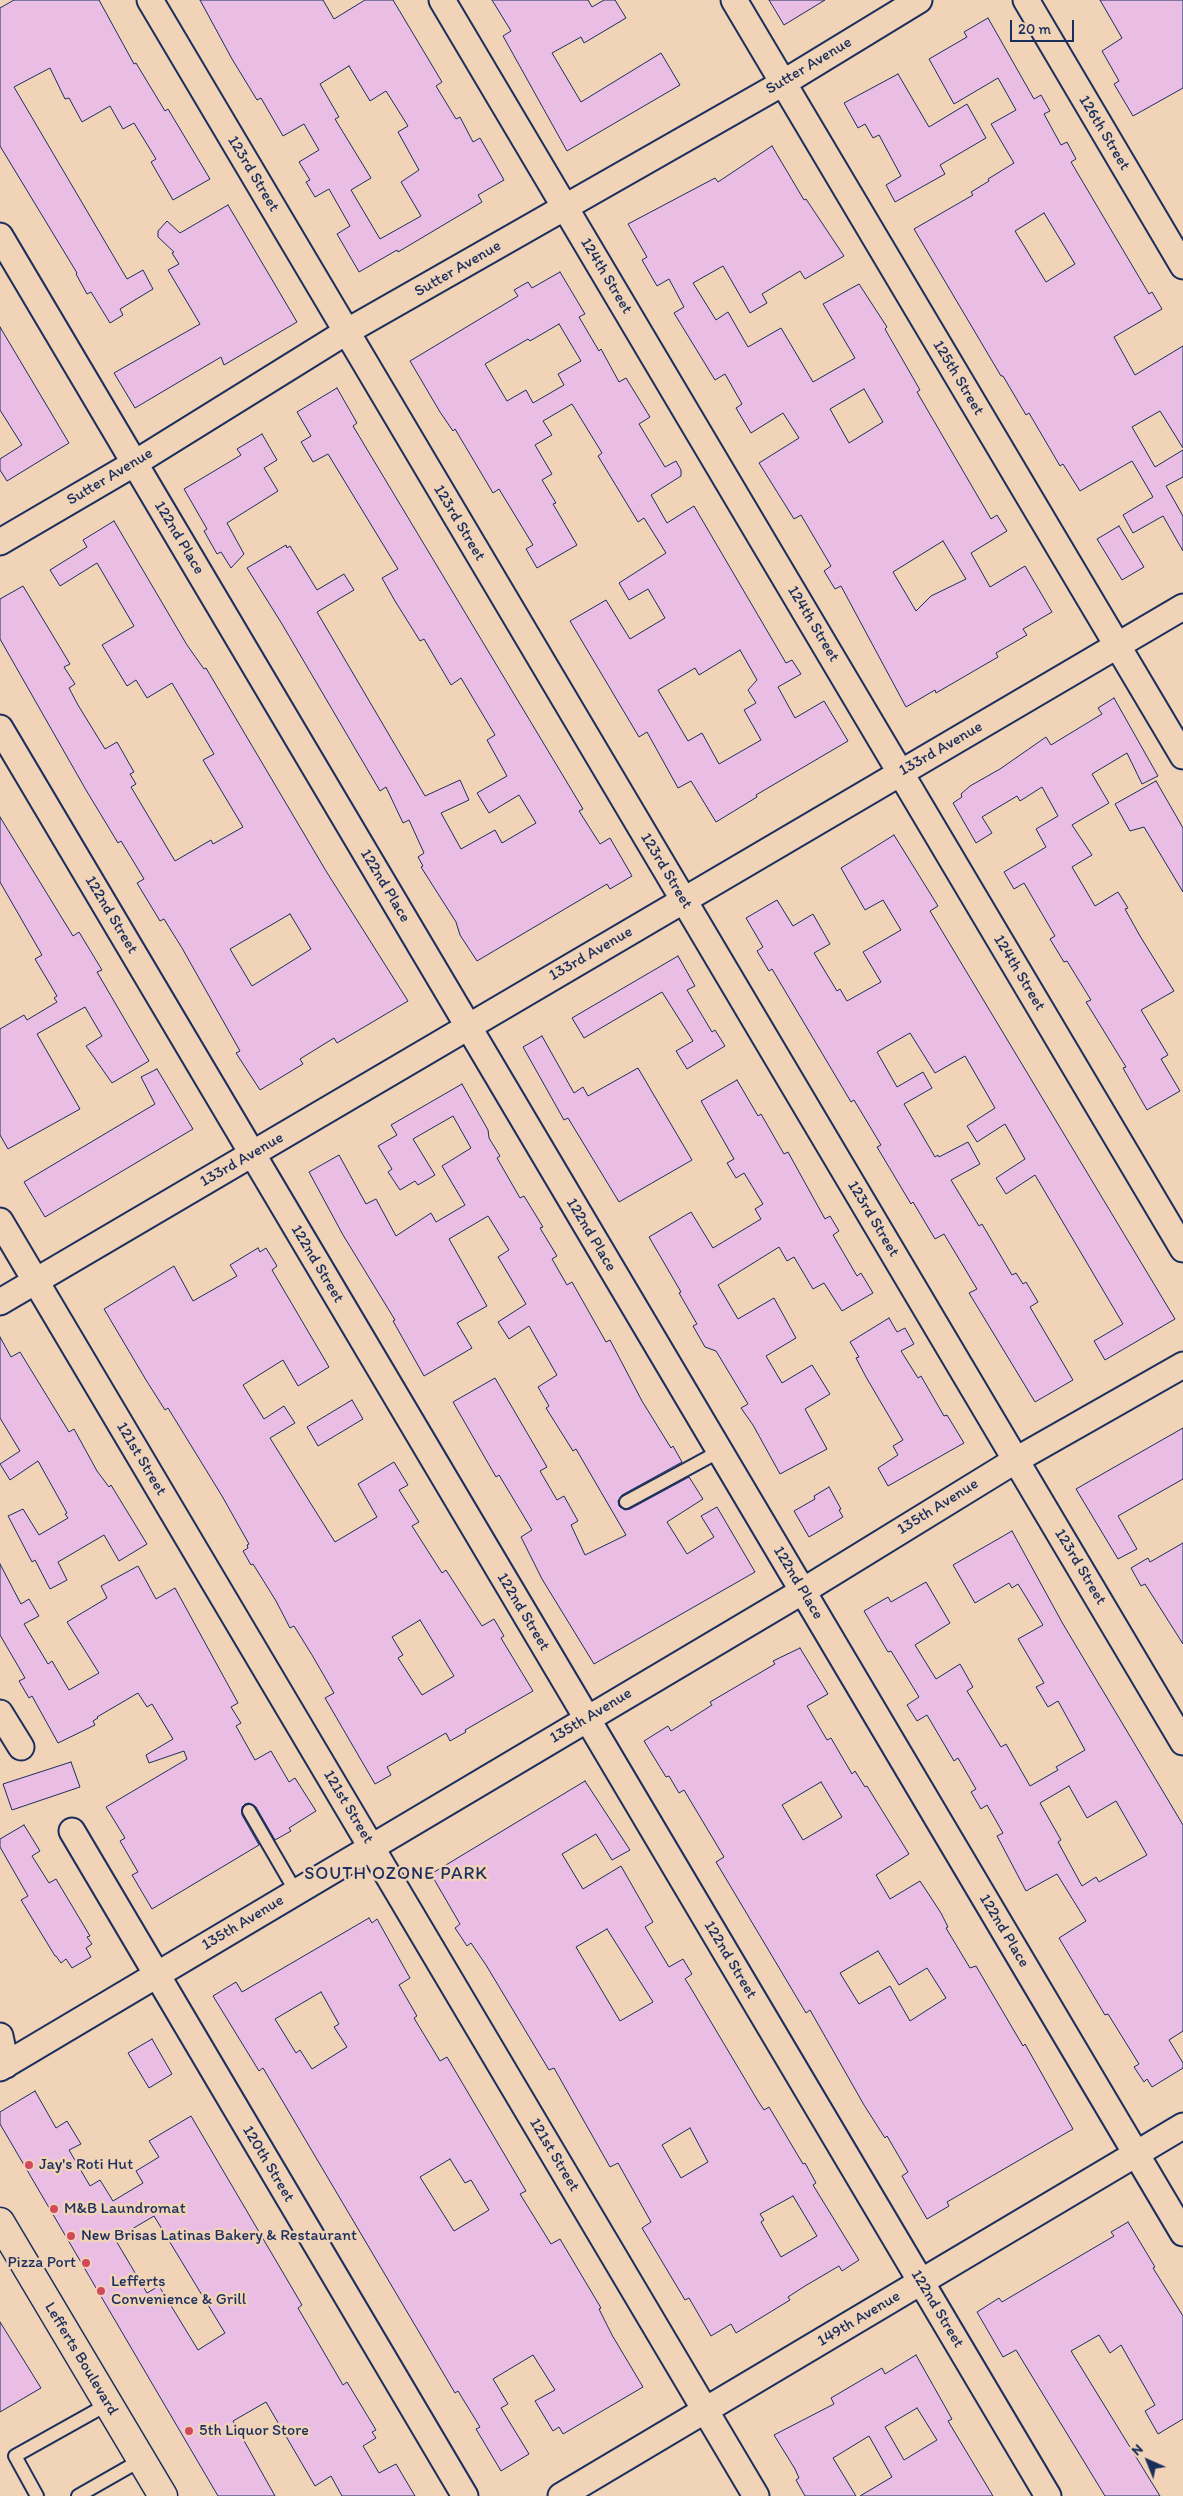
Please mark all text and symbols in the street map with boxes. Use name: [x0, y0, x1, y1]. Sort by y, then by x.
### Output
scale bar: [1013, 10, 1077, 42]
text: 20 m: [1018, 20, 1051, 38]
street label: Sutter Avenue: [763, 33, 855, 99]
street label: 126th Street: [1074, 92, 1134, 174]
street label: 123rd Street: [223, 132, 283, 216]
street label: 124th Street: [576, 234, 636, 318]
street label: Sutter Avenue: [411, 236, 505, 302]
street label: 125th Street: [928, 337, 988, 419]
street label: Sutter Avenue: [64, 444, 156, 510]
street label: 123rd Street: [429, 481, 489, 565]
street label: 122nd Place: [150, 498, 208, 578]
street label: 124th Street: [783, 582, 843, 666]
street label: 133rd Avenue: [896, 717, 986, 781]
street label: 123rd Street: [636, 829, 696, 913]
street label: 122nd Place: [356, 846, 414, 926]
street label: 122nd Street: [80, 872, 142, 958]
street label: 133rd Avenue: [546, 922, 636, 986]
street label: 124th Street: [989, 931, 1049, 1015]
street label: 133rd Avenue: [197, 1128, 287, 1192]
street label: 123rd Street: [843, 1177, 903, 1261]
street label: 122nd Place: [562, 1195, 620, 1275]
street label: 122nd Street: [286, 1221, 348, 1307]
street label: 121st Street: [112, 1419, 170, 1499]
street label: 135th Avenue: [894, 1474, 982, 1540]
street label: 123rd Street: [1050, 1525, 1110, 1609]
street label: 122nd Place: [769, 1543, 827, 1623]
street label: 122nd Street: [492, 1569, 554, 1655]
street label: 135th Avenue: [546, 1684, 636, 1748]
street label: 121st Street: [319, 1767, 377, 1847]
district label: SOUTH OZONE PARK: [302, 1863, 490, 1885]
street label: 135th Avenue: [198, 1891, 288, 1955]
street label: 122nd Place: [975, 1891, 1033, 1971]
street label: 122nd Street: [699, 1917, 761, 2003]
street label: 121st Street: [525, 2115, 583, 2195]
street label: 120th Street: [238, 2122, 298, 2206]
place label: Jay's Roti Hut: [39, 2155, 133, 2175]
marker: Jay's Roti Hut: [23, 2159, 35, 2171]
place label: M&B Laundromat: [64, 2199, 186, 2219]
marker: M&B Laundromat: [48, 2203, 60, 2215]
place label: New Brisas Latinas Bakery & Restaurant: [81, 2226, 357, 2246]
marker: New Brisas Latinas Bakery & Restaurant: [65, 2230, 77, 2242]
place label: Pizza Port: [7, 2253, 76, 2273]
marker: Pizza Port: [80, 2257, 92, 2269]
street label: 122nd Street: [906, 2266, 968, 2352]
place label: Lefferts Convenience & Grill: [111, 2272, 246, 2310]
marker: Lefferts Convenience & Grill: [95, 2285, 107, 2297]
street label: 149th Avenue: [814, 2287, 904, 2351]
street label: Lefferts Boulevard: [40, 2299, 122, 2419]
place label: 5th Liquor Store: [199, 2421, 309, 2441]
marker: 5th Liquor Store: [183, 2425, 195, 2437]
north arrow: [1123, 2436, 1173, 2486]
text: N: [1128, 2440, 1147, 2459]

